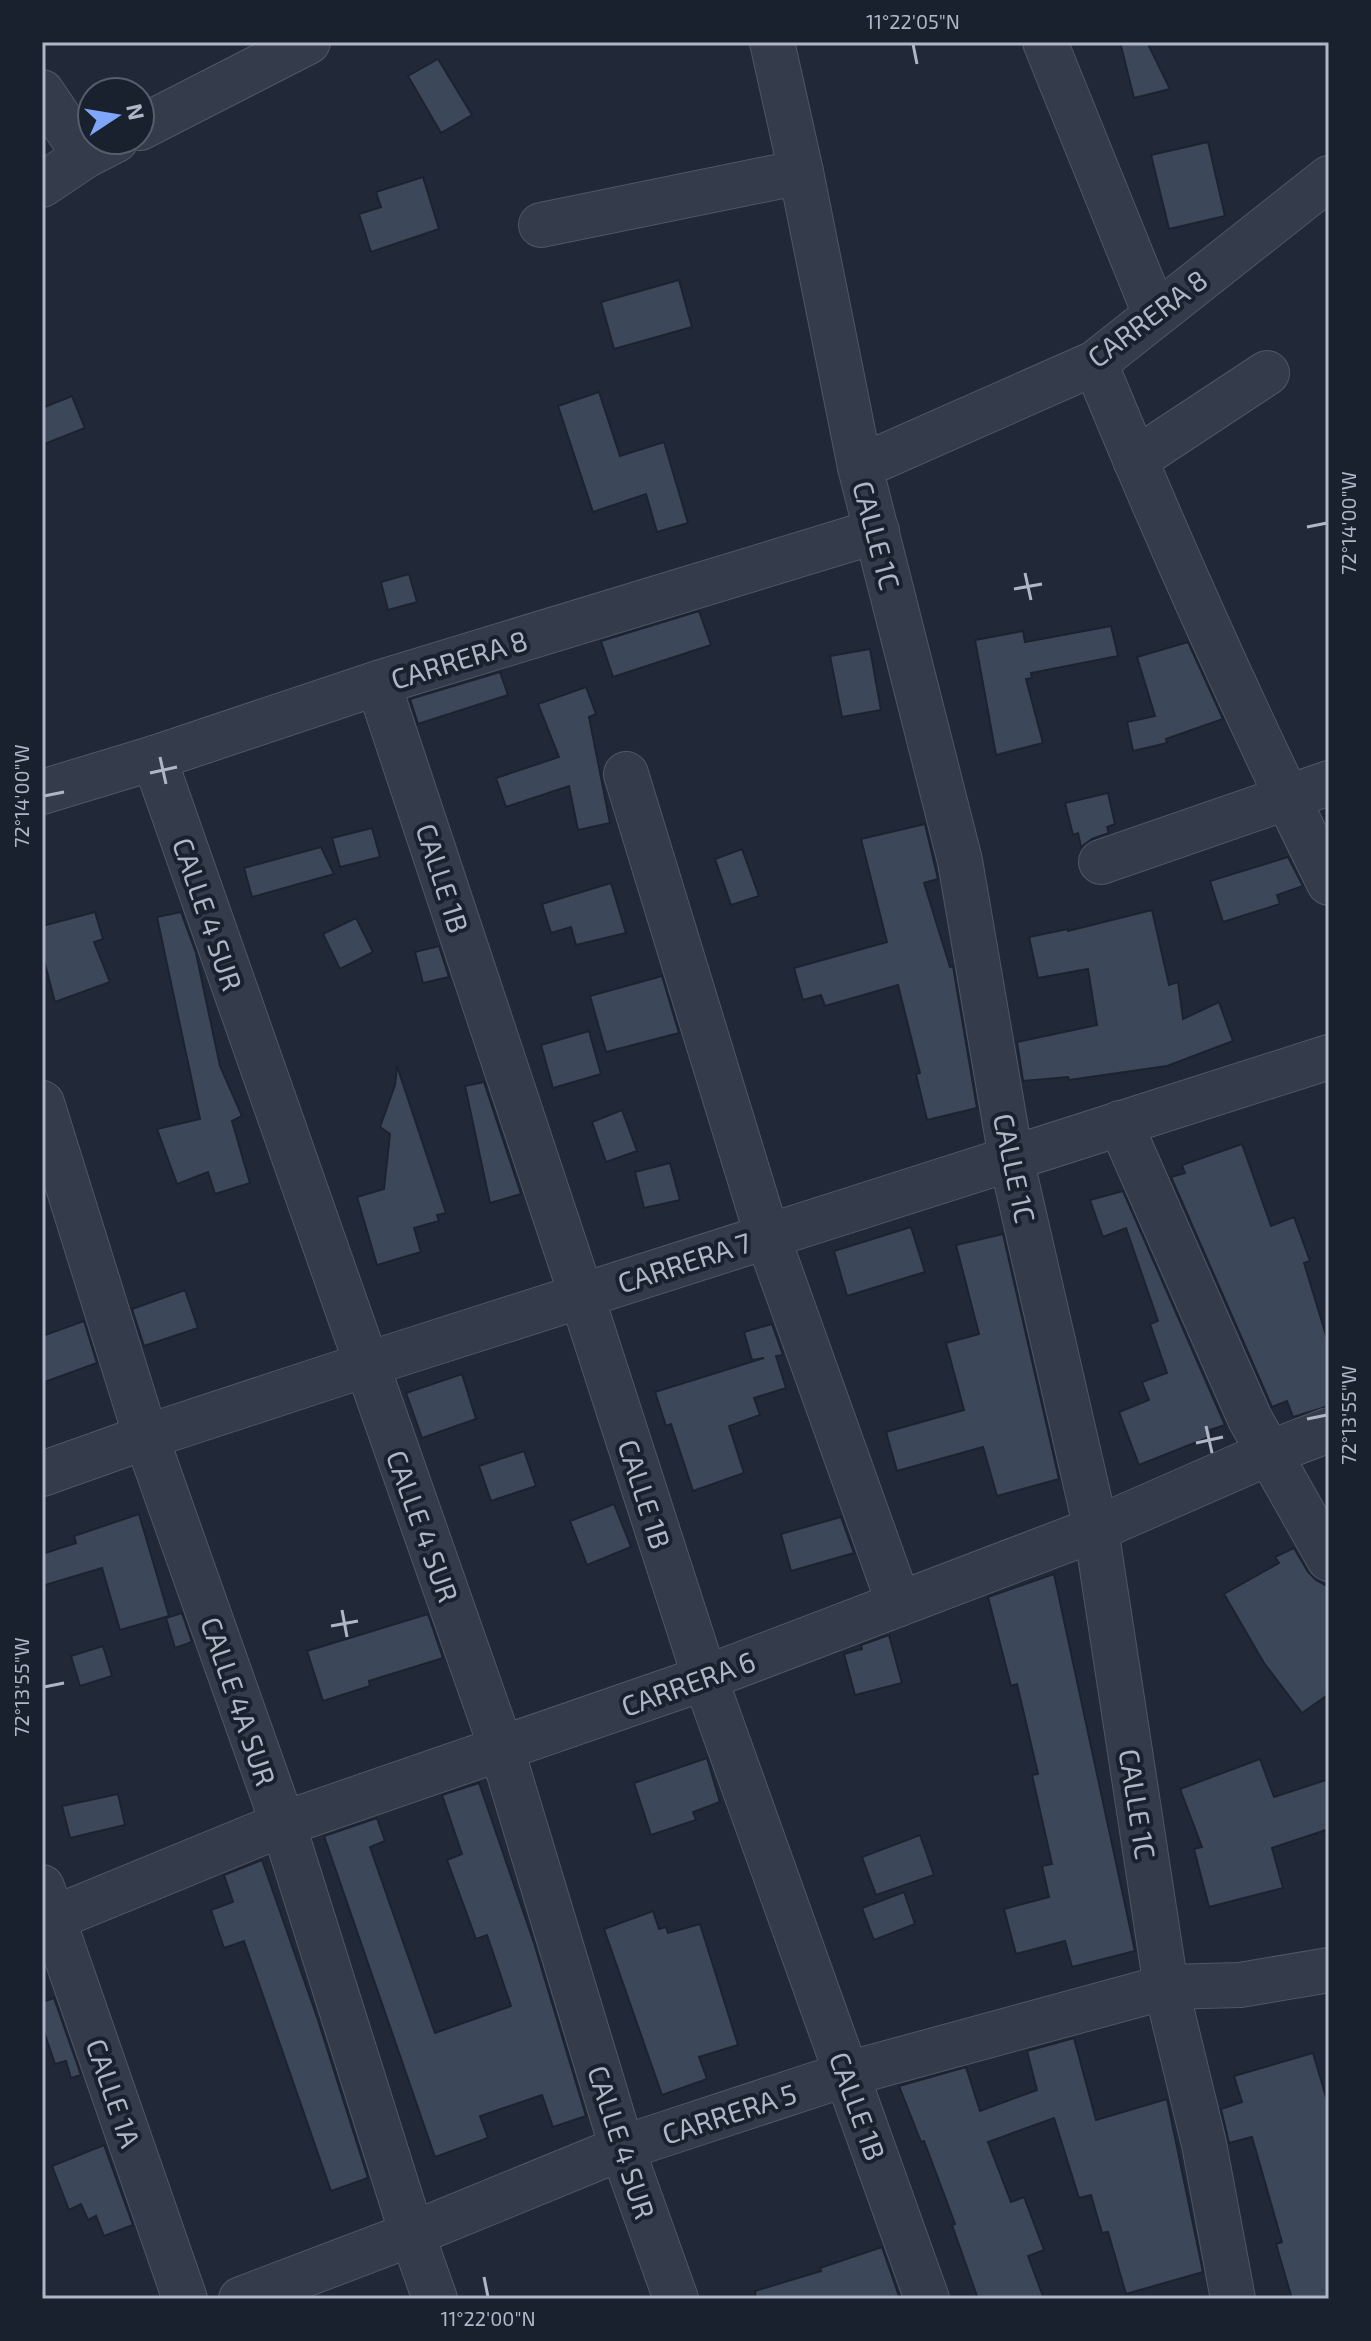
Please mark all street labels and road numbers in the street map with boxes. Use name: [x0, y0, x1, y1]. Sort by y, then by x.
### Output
street label: CARRERA 8: [1080, 262, 1214, 374]
street label: CALLE 1C: [846, 477, 908, 593]
street label: CARRERA 8: [387, 622, 531, 696]
street label: CALLE 1B: [409, 819, 477, 937]
street label: CALLE 4 SUR: [166, 833, 250, 995]
street label: CALLE 1C: [987, 1110, 1043, 1226]
street label: CARRERA 7: [613, 1224, 755, 1300]
street label: CALLE 1B: [611, 1435, 679, 1553]
street label: CALLE 4 SUR: [380, 1445, 466, 1607]
street label: CALLE 4A SUR: [194, 1612, 284, 1790]
street label: CARRERA 6: [616, 1643, 760, 1723]
street label: CALLE 1C: [1113, 1746, 1163, 1862]
street label: CALLE 1A: [80, 2034, 149, 2152]
street label: CALLE 1B: [823, 2047, 893, 2165]
street label: CALLE 4 SUR: [581, 2061, 663, 2223]
street label: CARRERA 5: [658, 2075, 800, 2151]

